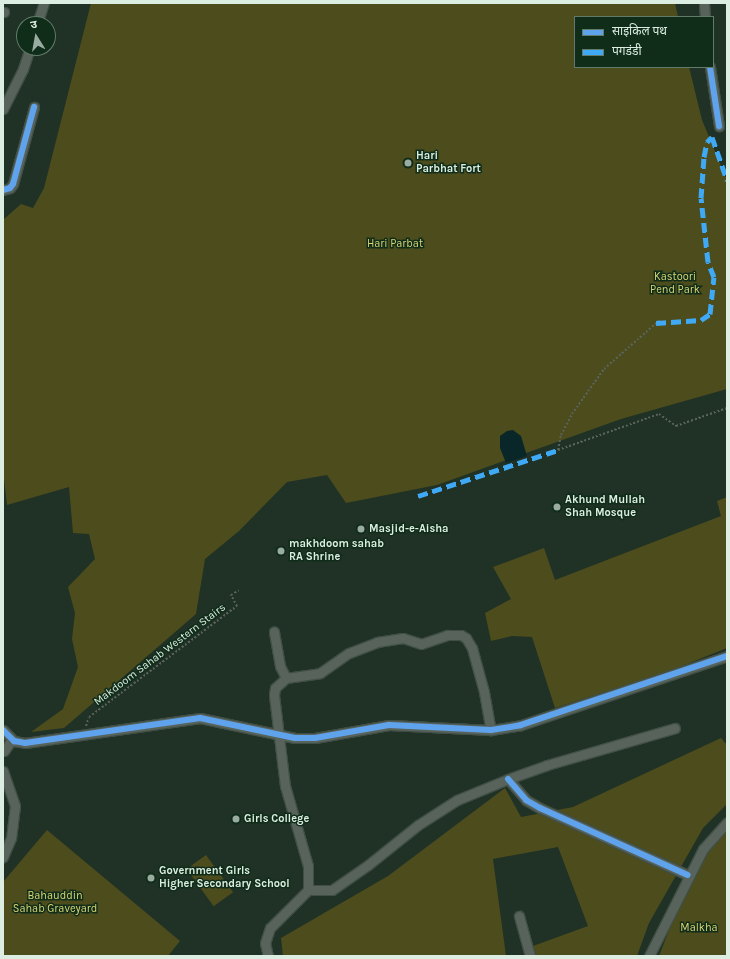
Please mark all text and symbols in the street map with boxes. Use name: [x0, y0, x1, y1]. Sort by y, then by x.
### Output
north arrow: [16, 16, 56, 56]
legend: [574, 16, 714, 68]
text: उ: [29, 18, 38, 32]
text: साइकिल पथ: [612, 24, 667, 38]
text: पगडंडी: [612, 44, 642, 58]
place label: Hari Parbhat Fort: [416, 150, 481, 176]
marker: Hari Parbhat Fort: [403, 158, 413, 168]
park label: Hari Parbat: [367, 237, 423, 251]
park label: Kastoori Pend Park: [650, 271, 700, 297]
place label: Akhund Mullah Shah Mosque: [565, 494, 645, 520]
marker: Akhund Mullah Shah Mosque: [552, 502, 562, 512]
place label: Masjid-e-Aisha: [369, 522, 449, 536]
marker: Masjid-e-Aisha: [356, 524, 366, 534]
place label: makhdoom sahab RA Shrine: [289, 538, 384, 564]
marker: makhdoom sahab RA Shrine: [276, 546, 286, 556]
street label: Makdoom Sahab Western Stairs: [92, 601, 228, 709]
place label: Girls College: [244, 812, 309, 826]
marker: Girls College: [231, 814, 241, 824]
place label: Government Girls Higher Secondary School: [159, 865, 290, 891]
marker: Government Girls Higher Secondary School: [146, 873, 156, 883]
park label: Bahauddin Sahab Graveyard: [13, 890, 97, 916]
park label: Malkha: [680, 921, 718, 935]

